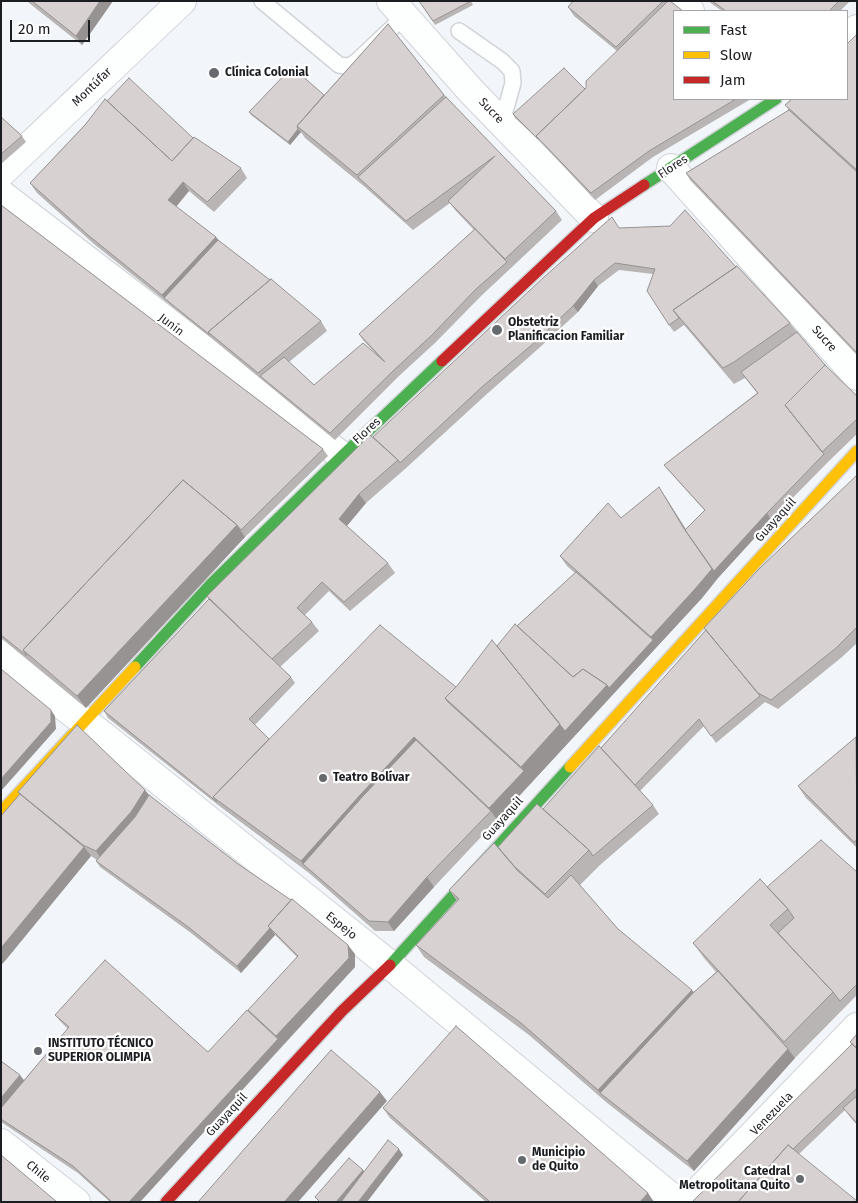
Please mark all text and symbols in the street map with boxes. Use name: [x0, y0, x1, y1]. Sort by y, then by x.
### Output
scale bar: [12, 10, 92, 42]
legend: [673, 10, 848, 100]
text: 20 m: [18, 20, 51, 38]
text: Fast: [720, 21, 747, 39]
text: Slow: [720, 46, 752, 64]
street label: Montúfar: [69, 65, 115, 109]
marker: Clínica Colonial: [207, 66, 221, 80]
place label: Clínica Colonial: [225, 66, 309, 80]
text: Jam: [720, 71, 746, 89]
street label: Sucre: [475, 95, 507, 127]
street label: Flores: [655, 152, 691, 182]
street label: Junín: [155, 311, 187, 339]
place label: Obstetriz Planificacion Familiar: [508, 316, 624, 344]
marker: Obstetriz Planificacion Familiar: [490, 323, 504, 337]
street label: Sucre: [809, 323, 839, 355]
street label: Flores: [350, 415, 384, 447]
street label: Guayaquil: [753, 495, 799, 545]
place label: Teatro Bolívar: [333, 771, 409, 785]
marker: Teatro Bolívar: [317, 772, 329, 784]
street label: Guayaquil: [480, 794, 526, 844]
street label: Espejo: [322, 909, 360, 943]
place label: INSTITUTO TÉCNICO SUPERIOR OLIMPIA: [48, 1037, 154, 1065]
marker: INSTITUTO TÉCNICO SUPERIOR OLIMPIA: [32, 1045, 44, 1057]
street label: Venezuela: [748, 1089, 796, 1139]
street label: Guayaquil: [203, 1090, 251, 1140]
place label: Municipio de Quito: [532, 1146, 585, 1174]
marker: Municipio de Quito: [516, 1154, 528, 1166]
street label: Chile: [23, 1158, 53, 1186]
place label: Catedral Metropolitana Quito: [679, 1165, 790, 1193]
marker: Catedral Metropolitana Quito: [794, 1173, 806, 1185]

